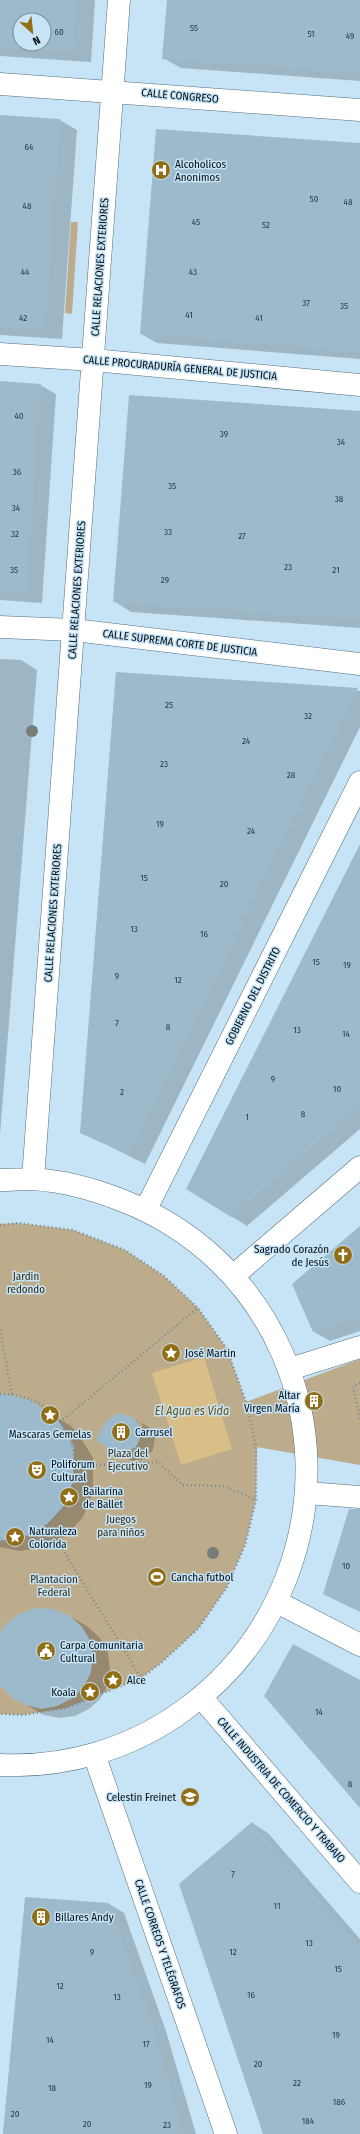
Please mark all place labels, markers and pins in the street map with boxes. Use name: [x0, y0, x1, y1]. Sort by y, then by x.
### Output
place label: Alcoholicos Anonimos: [175, 158, 226, 184]
hospital icon: Alcoholicos Anonimos: [150, 159, 172, 181]
place label: Sagrado Corazón de Jesús: [254, 1243, 329, 1269]
church icon: Sagrado Corazón de Jesús: [332, 1244, 354, 1266]
place icon: José Martin: [160, 1342, 182, 1364]
place label: José Martin: [185, 1347, 236, 1360]
place label: Altar Virgen María: [244, 1389, 300, 1415]
building icon: Altar Virgen María: [303, 1390, 325, 1412]
place icon: Mascaras Gemelas: [39, 1404, 61, 1426]
building icon: Carrusel: [110, 1421, 132, 1443]
place label: Carrusel: [135, 1426, 172, 1439]
place label: Mascaras Gemelas: [9, 1428, 92, 1441]
place label: Poliforum Cultural: [51, 1458, 95, 1484]
theatre icon: Poliforum Cultural: [26, 1459, 48, 1481]
place label: Bailarina de Ballet: [83, 1485, 123, 1511]
place icon: Bailarina de Ballet: [58, 1486, 80, 1508]
place label: Naturaleza Colorida: [29, 1525, 77, 1551]
place icon: Naturaleza Colorida: [4, 1526, 26, 1548]
sports icon: Cancha futbol: [146, 1566, 168, 1588]
place label: Cancha futbol: [171, 1571, 233, 1584]
place label: Carpa Comunitaria Cultural: [60, 1639, 143, 1665]
public building icon: Carpa Comunitaria Cultural: [35, 1640, 57, 1662]
place icon: Alce: [102, 1669, 124, 1691]
place label: Alce: [127, 1674, 146, 1687]
place icon: Koala: [79, 1681, 101, 1703]
place label: Koala: [51, 1686, 76, 1699]
school or university icon: Celestin Freinet: [179, 1786, 201, 1808]
place label: Celestin Freinet: [106, 1791, 176, 1804]
building icon: Billares Andy: [30, 1906, 52, 1928]
place label: Billares Andy: [55, 1911, 114, 1924]

